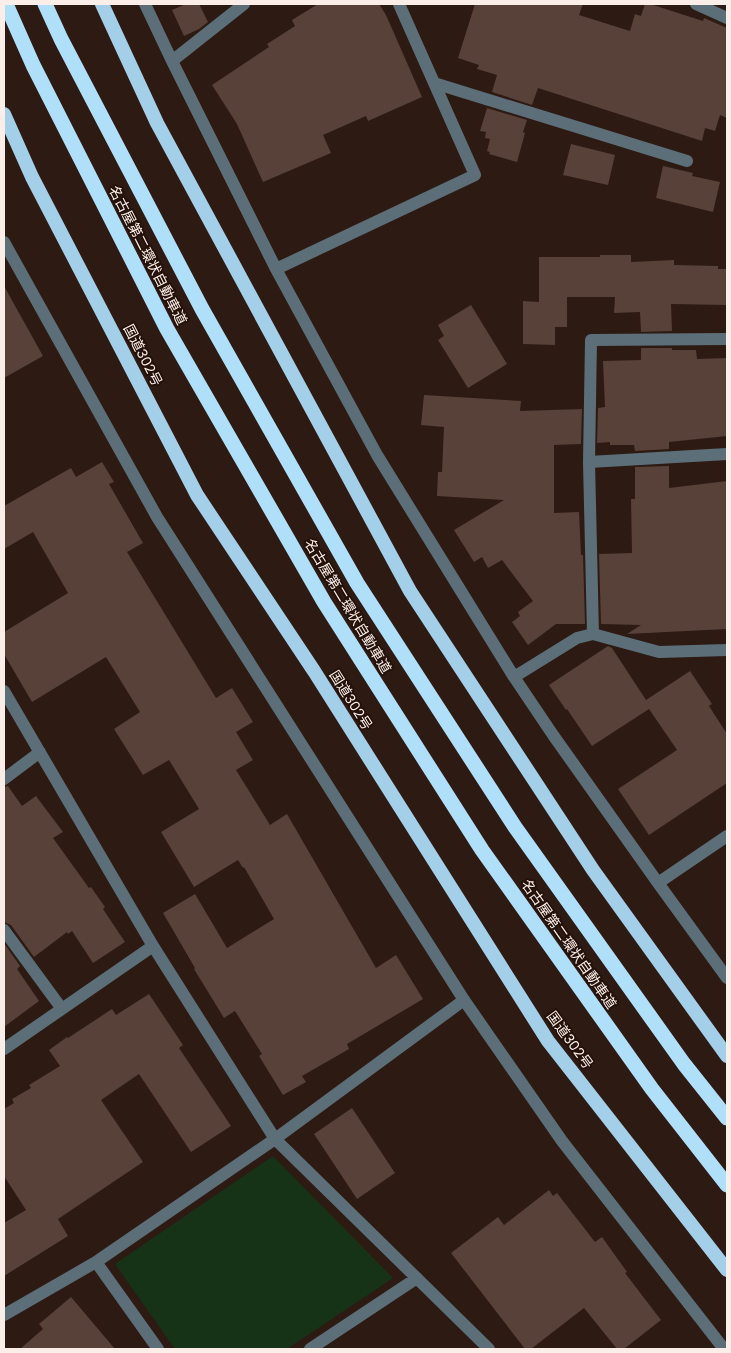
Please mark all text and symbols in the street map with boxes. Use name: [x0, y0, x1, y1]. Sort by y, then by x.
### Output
street label: 名古屋第二環状自動車道: [104, 182, 192, 328]
street label: 国道302号: [119, 321, 167, 389]
street label: 名古屋第二環状自動車道: [300, 535, 396, 677]
street label: 国道302号: [325, 666, 377, 734]
street label: 名古屋第二環状自動車道: [517, 875, 621, 1013]
street label: 国道302号: [542, 1007, 598, 1073]

